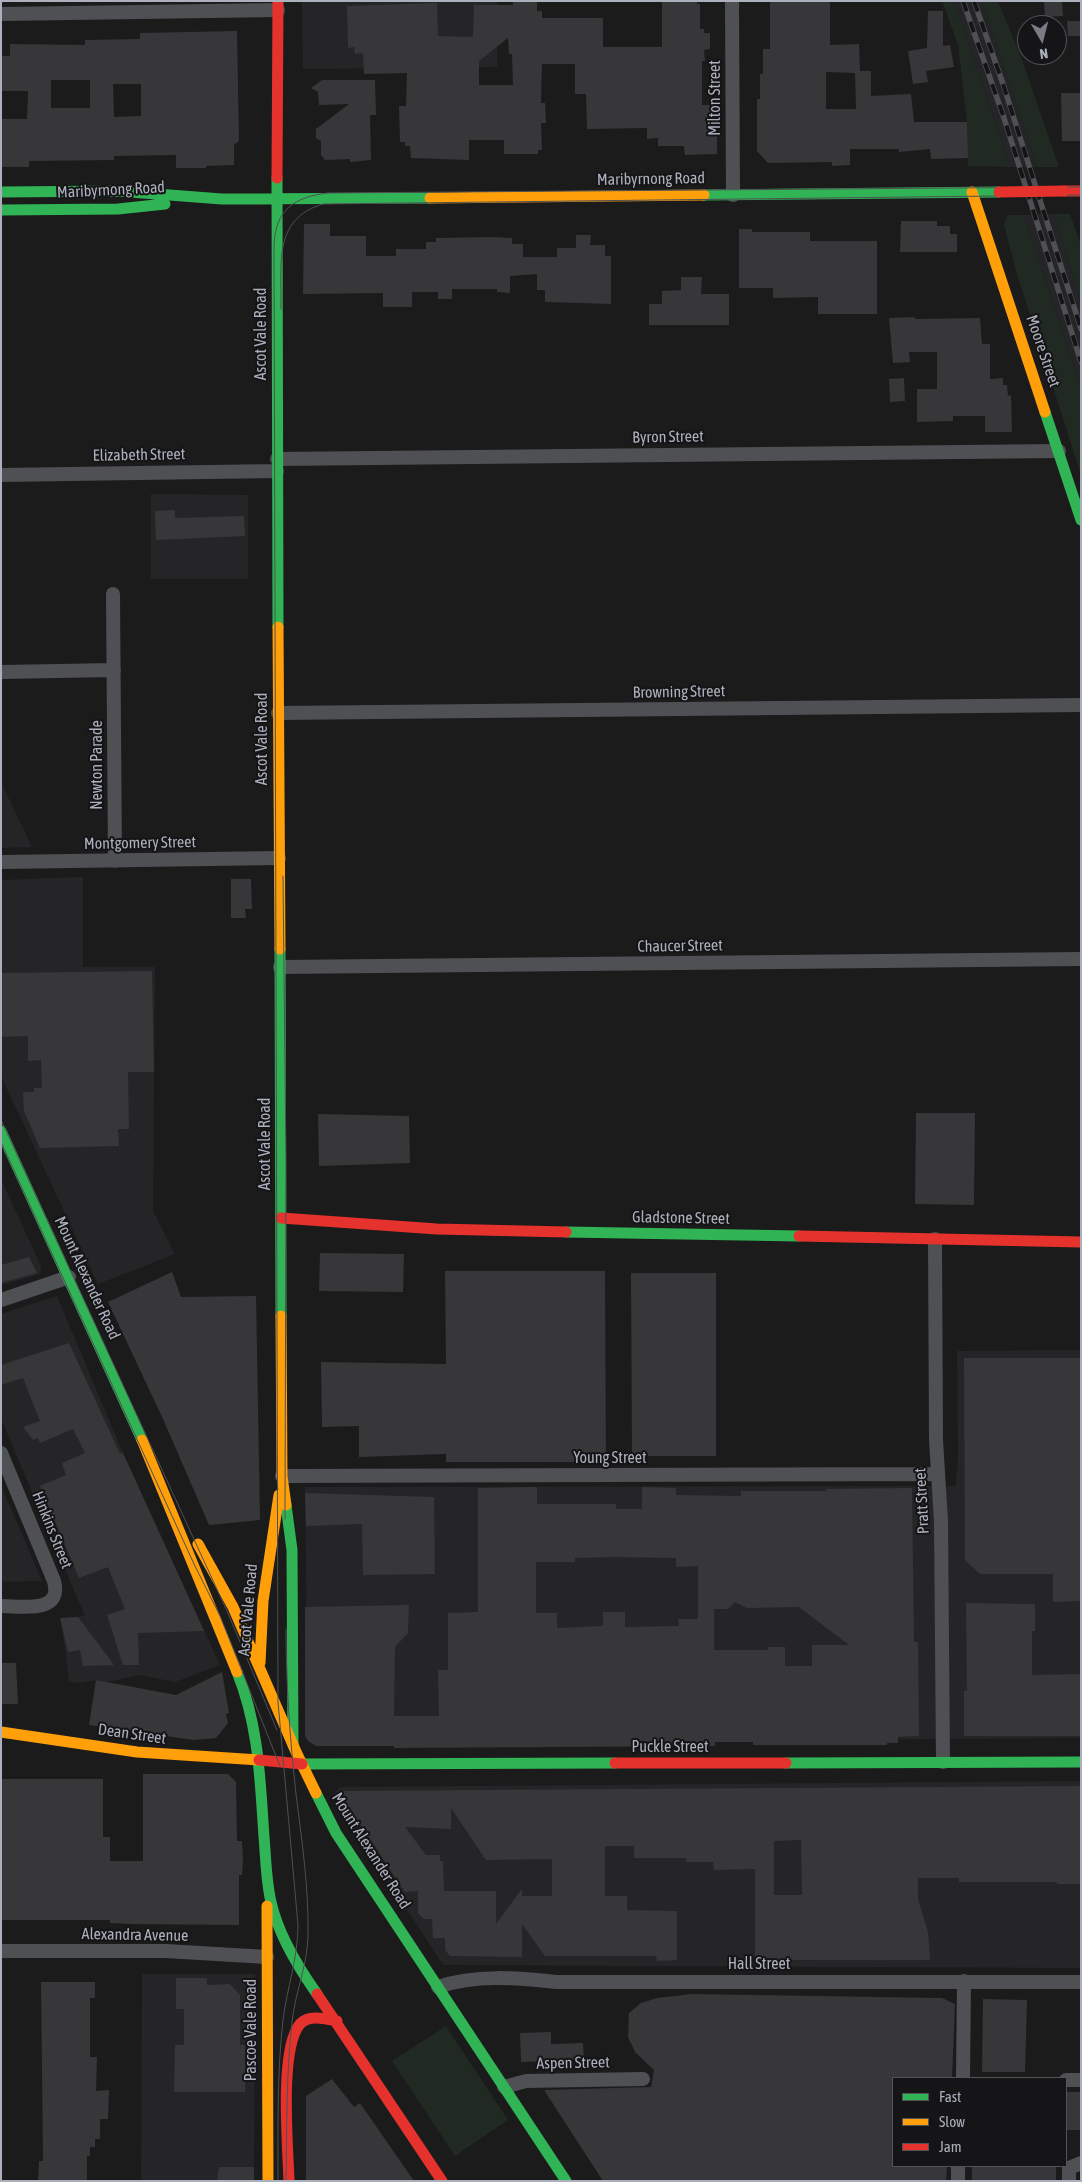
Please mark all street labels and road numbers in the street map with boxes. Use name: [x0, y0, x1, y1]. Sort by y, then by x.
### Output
street label: Milton Street: [705, 60, 725, 136]
street label: Maribyrnong Road: [597, 168, 705, 190]
street label: Maribyrnong Road: [57, 178, 165, 202]
street label: Ascot Vale Road: [251, 288, 271, 380]
street label: Moore Street: [1022, 312, 1064, 390]
street label: Byron Street: [632, 427, 704, 447]
street label: Elizabeth Street: [93, 445, 185, 465]
street label: Browning Street: [633, 682, 725, 702]
street label: Ascot Vale Road: [252, 693, 272, 785]
street label: Newton Parade: [87, 720, 107, 810]
street label: Montgomery Street: [84, 832, 196, 854]
street label: Chaucer Street: [637, 936, 723, 956]
street label: Ascot Vale Road: [255, 1098, 275, 1190]
street label: Gladstone Street: [632, 1208, 730, 1228]
street label: Mount Alexander Road: [50, 1213, 124, 1343]
street label: Young Street: [573, 1448, 647, 1468]
street label: Pratt Street: [911, 1467, 933, 1535]
street label: Hinkins Street: [28, 1489, 76, 1571]
street label: Ascot Vale Road: [234, 1563, 262, 1657]
street label: Dean Street: [97, 1720, 167, 1748]
street label: Puckle Street: [631, 1737, 709, 1757]
street label: Mount Alexander Road: [327, 1789, 415, 1913]
street label: Alexandra Avenue: [82, 1924, 188, 1946]
street label: Hall Street: [728, 1954, 790, 1974]
street label: Pascoe Vale Road: [241, 1979, 261, 2081]
street label: Aspen Street: [536, 2053, 610, 2073]

